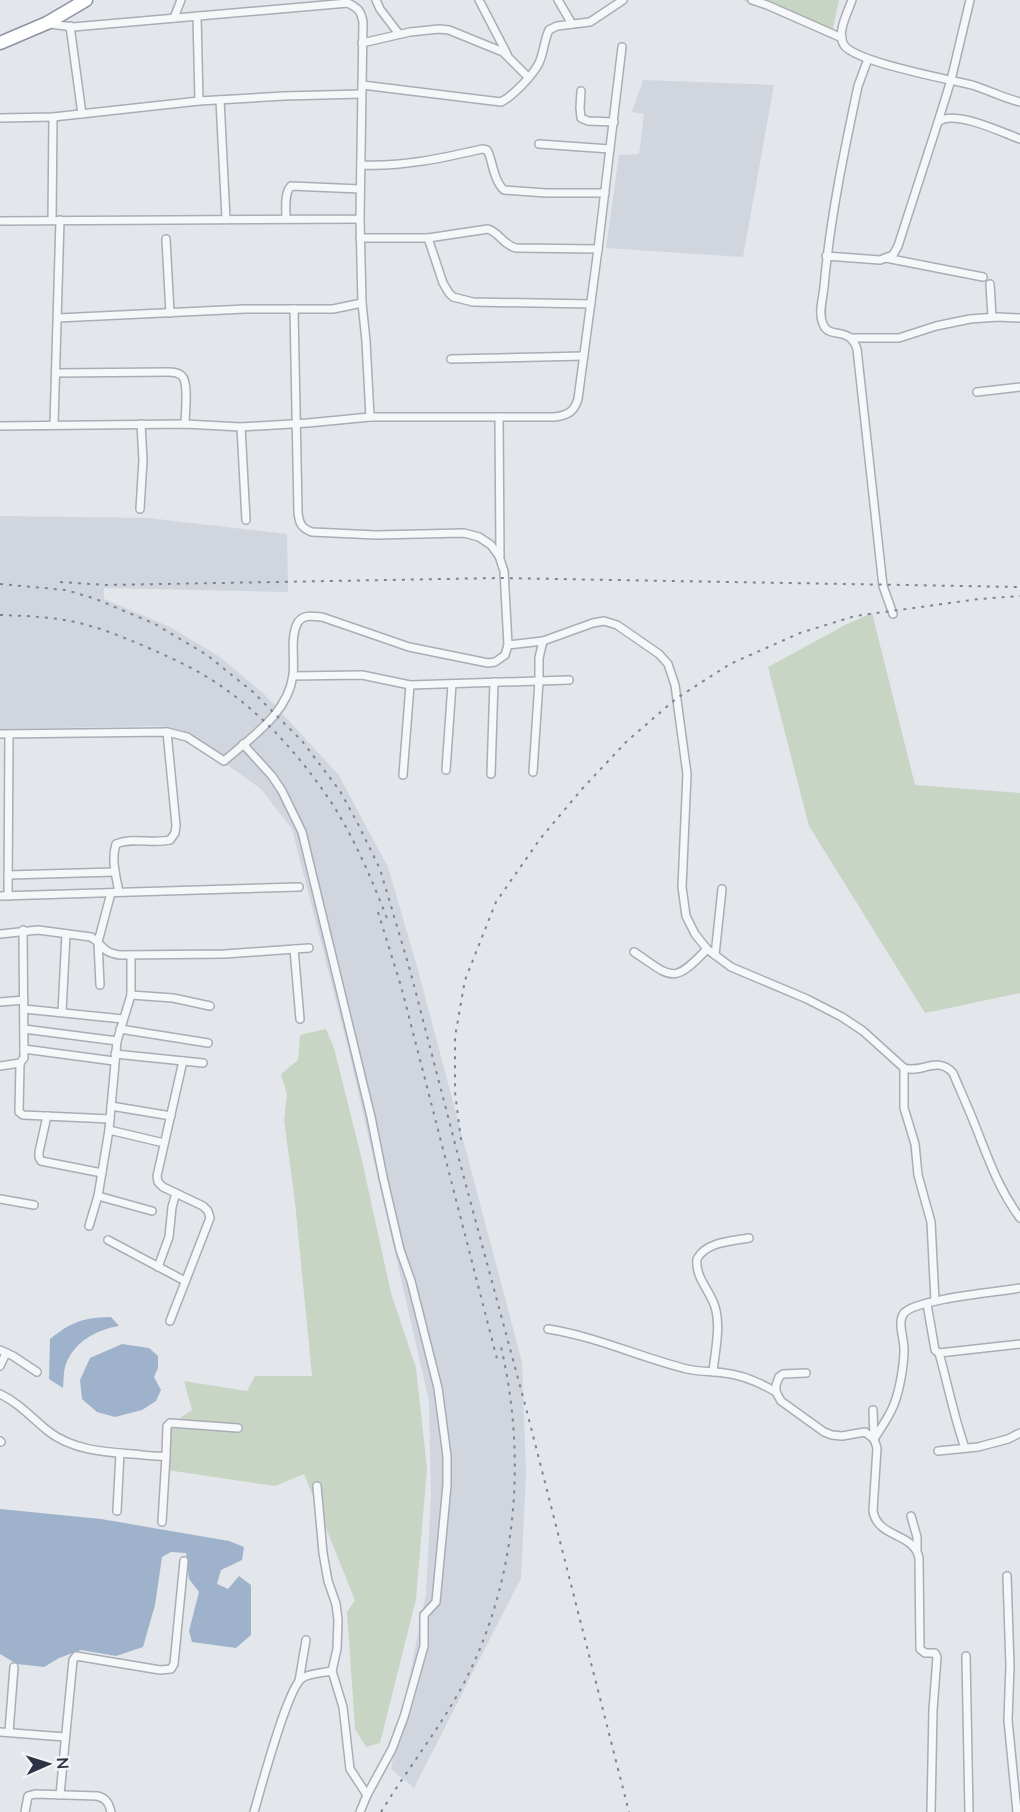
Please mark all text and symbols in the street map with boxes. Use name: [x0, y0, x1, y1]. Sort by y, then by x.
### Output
north arrow: [18, 1734, 78, 1794]
text: N: [51, 1757, 73, 1770]

